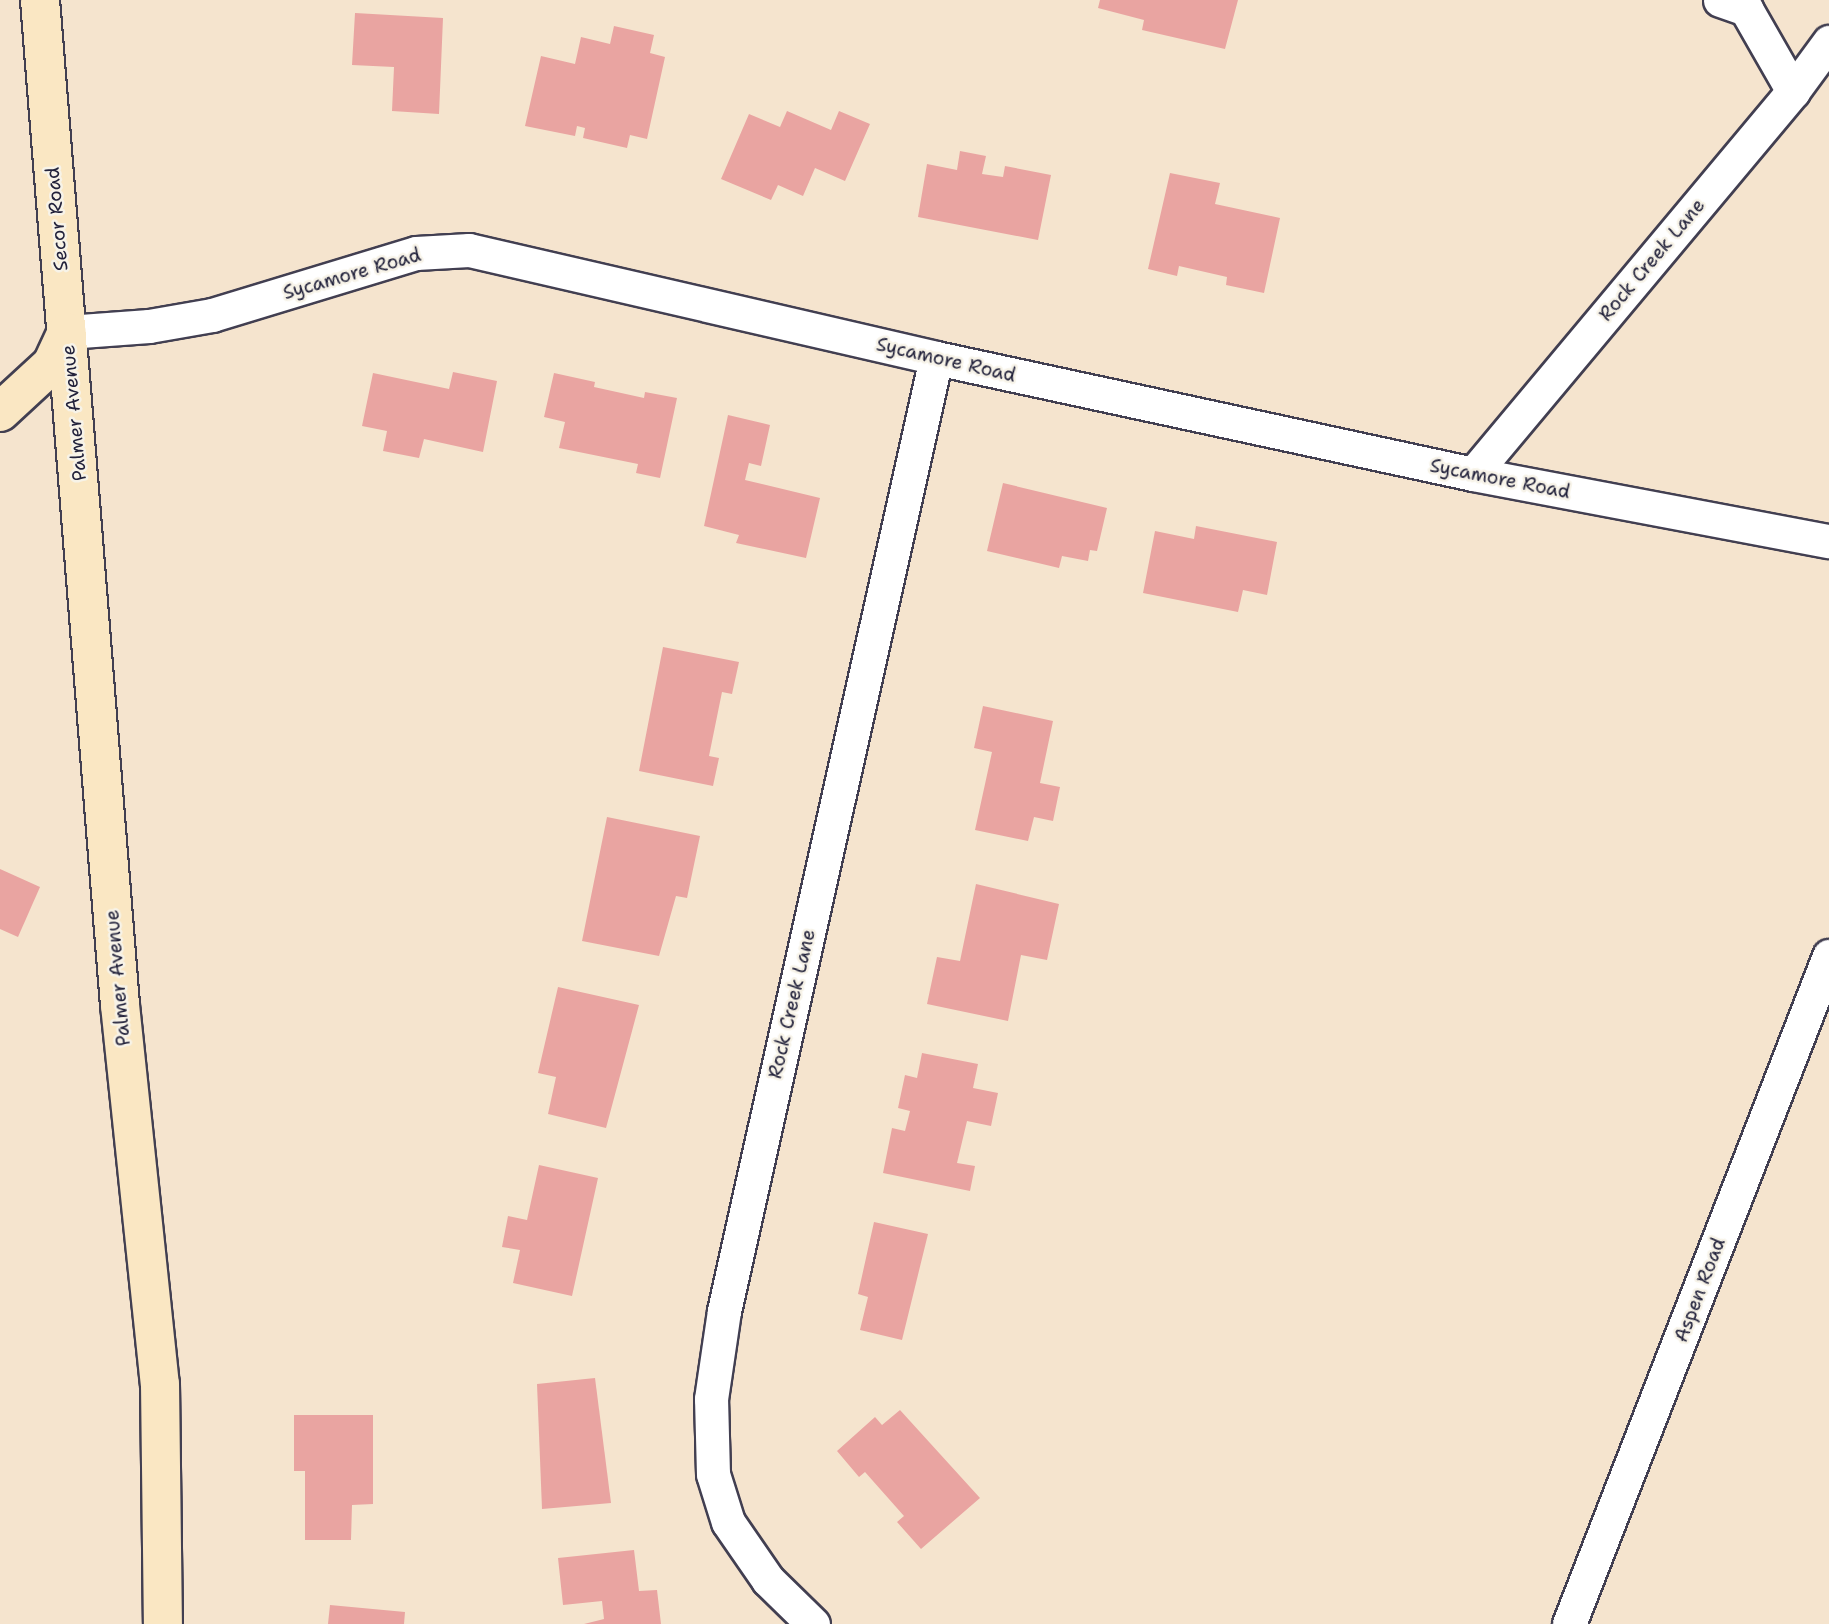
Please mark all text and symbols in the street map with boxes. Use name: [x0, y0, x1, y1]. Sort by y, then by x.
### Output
street label: Secor Road: [41, 166, 73, 272]
street label: Rock Creek Lane: [1594, 194, 1710, 326]
street label: Sycamore Road: [280, 243, 424, 305]
street label: Sycamore Road: [874, 333, 1018, 387]
street label: Palmer Avenue: [57, 344, 91, 482]
street label: Sycamore Road: [1428, 454, 1572, 504]
street label: Palmer Avenue: [101, 909, 135, 1047]
street label: Rock Creek Lane: [764, 927, 820, 1081]
street label: Aspen Road: [1670, 1235, 1730, 1345]

